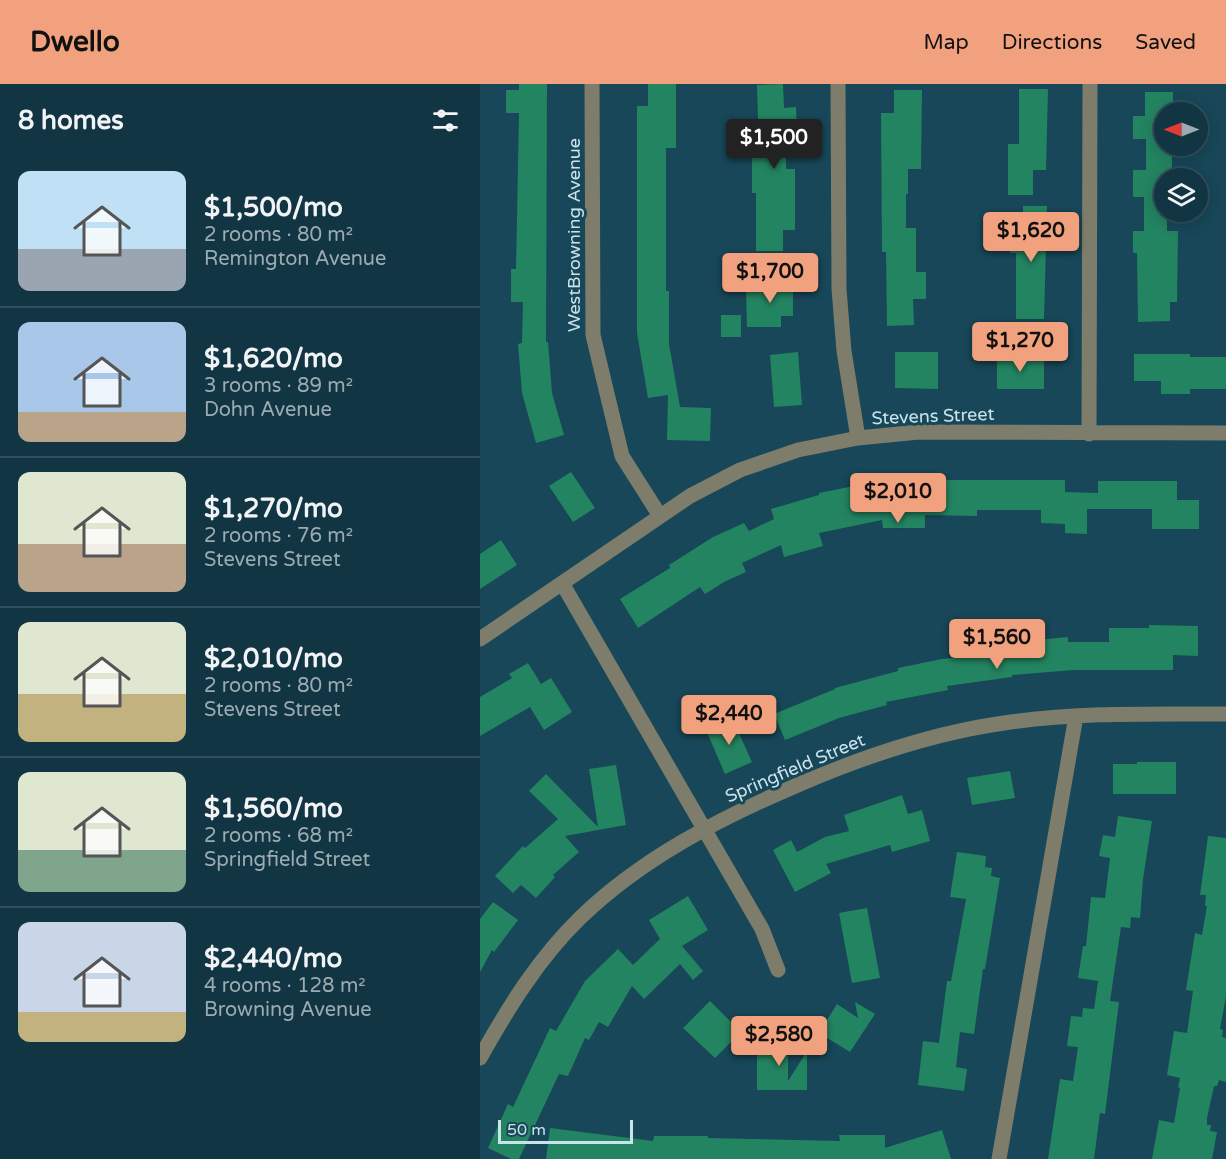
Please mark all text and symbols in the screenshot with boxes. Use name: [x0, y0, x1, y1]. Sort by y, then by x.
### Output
text: Dwello: [30, 25, 120, 59]
text: Map: [923, 30, 969, 55]
text: Directions: [1002, 30, 1102, 55]
text: Saved: [1135, 30, 1196, 55]
north arrow: [1154, 102, 1208, 156]
map controls: [1154, 102, 1208, 222]
icon: filters: [429, 104, 462, 137]
text: 8 homes: [18, 105, 124, 136]
pin: $1,500: [725, 119, 823, 170]
text: $1,500: [740, 126, 808, 150]
street label: WestBrowning Avenue: [563, 138, 585, 332]
button: layers: [1154, 168, 1208, 222]
text: $1,500/mo: [204, 192, 343, 223]
icon: home: [66, 195, 138, 267]
pin: $1,620: [982, 212, 1080, 263]
text: $1,620: [997, 219, 1065, 243]
text: 2 rooms · 80 m²: [204, 223, 353, 247]
text: Remington Avenue: [204, 247, 386, 271]
pin: $1,700: [721, 253, 819, 304]
text: $1,700: [736, 260, 804, 284]
pin: $1,270: [971, 322, 1069, 373]
text: $1,270: [986, 329, 1054, 353]
text: $1,620/mo: [204, 343, 343, 374]
icon: home: [66, 346, 138, 418]
text: 3 rooms · 89 m²: [204, 374, 353, 398]
text: Dohn Avenue: [204, 398, 332, 422]
street label: Stevens Street: [871, 403, 995, 429]
pin: $2,010: [849, 473, 947, 524]
text: $2,010: [864, 480, 932, 504]
text: $1,270/mo: [204, 493, 343, 524]
icon: home: [66, 496, 138, 568]
text: 2 rooms · 76 m²: [204, 524, 353, 548]
text: Stevens Street: [204, 548, 341, 572]
pin: $1,560: [948, 619, 1046, 670]
text: $1,560: [963, 626, 1031, 650]
text: $2,010/mo: [204, 643, 343, 674]
icon: home: [66, 646, 138, 718]
text: 2 rooms · 80 m²: [204, 674, 353, 698]
pin: $2,440: [680, 695, 778, 746]
text: Stevens Street: [204, 698, 341, 722]
text: $2,440: [695, 702, 763, 726]
street label: Springfield Street: [722, 729, 868, 807]
text: $1,560/mo: [204, 793, 343, 824]
icon: home: [66, 796, 138, 868]
text: 2 rooms · 68 m²: [204, 824, 353, 848]
text: Springfield Street: [204, 848, 370, 872]
text: $2,440/mo: [204, 943, 342, 974]
icon: home: [66, 946, 138, 1018]
text: 4 rooms · 128 m²: [204, 974, 366, 998]
text: Browning Avenue: [204, 998, 372, 1022]
pin: $2,580: [730, 1016, 828, 1067]
text: $2,580: [745, 1023, 813, 1047]
scale bar: [498, 1117, 633, 1144]
text: 50 m: [507, 1120, 546, 1140]

